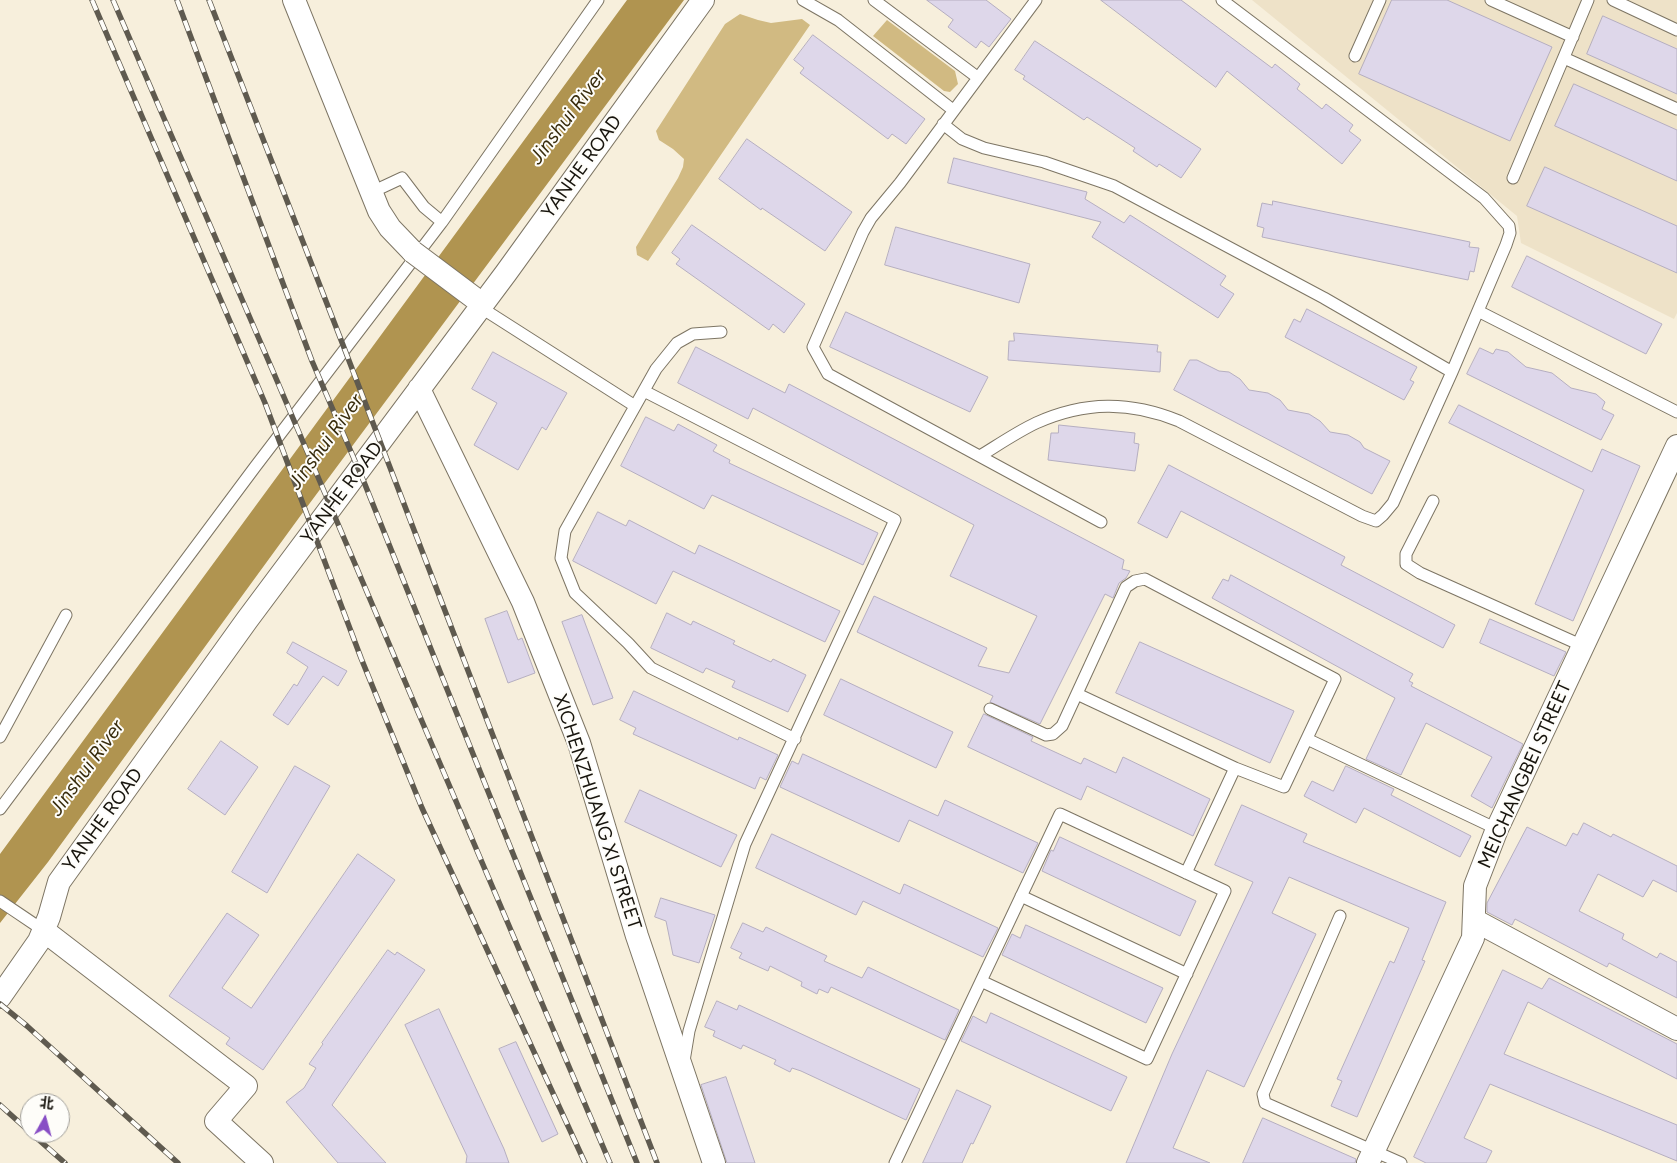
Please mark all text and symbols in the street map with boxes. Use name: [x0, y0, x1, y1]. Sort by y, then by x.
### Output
water label: Jinshui River: [525, 65, 611, 169]
street label: YANHE ROAD: [537, 111, 627, 223]
water label: Jinshui River: [283, 389, 369, 495]
street label: YANHE ROAD: [296, 437, 388, 549]
street label: MEICHANGBEI STREET: [1473, 678, 1577, 872]
street label: XICHENZHUANG XI STREET: [548, 692, 646, 932]
water label: Jinshui River: [44, 715, 130, 821]
street label: YANHE ROAD: [58, 764, 148, 876]
north arrow: [20, 1093, 70, 1143]
text: 北: [39, 1094, 55, 1113]

